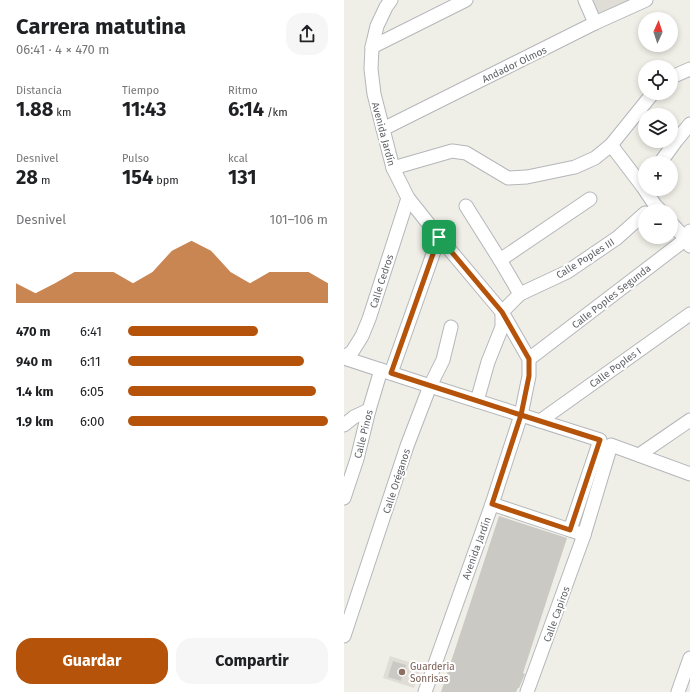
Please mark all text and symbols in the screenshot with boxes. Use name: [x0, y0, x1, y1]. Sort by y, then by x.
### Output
north arrow: [638, 12, 678, 52]
map controls: [638, 12, 678, 244]
text: Carrera matutina: [16, 13, 186, 40]
button: share: [286, 13, 328, 55]
text: 06:41 · 4 × 470 m: [16, 42, 109, 57]
street label: Andador Olmos: [480, 44, 549, 86]
button: locate: [638, 60, 678, 100]
text: Distancia: [16, 84, 62, 97]
text: Tiempo: [122, 84, 159, 97]
text: Ritmo: [228, 84, 258, 97]
text: 1.88: [16, 97, 53, 121]
text: 11:43: [122, 97, 166, 121]
text: 6:14: [228, 97, 264, 121]
street label: Avenida Jardín: [369, 101, 398, 168]
text: km: [53, 106, 71, 119]
text: /km: [264, 106, 288, 119]
button: layers: [638, 108, 678, 148]
text: Desnivel: [16, 152, 58, 165]
text: Pulso: [122, 152, 149, 165]
text: kcal: [228, 152, 248, 165]
button: +: [638, 156, 678, 196]
text: 28: [16, 165, 38, 189]
text: 154: [122, 165, 153, 189]
text: 131: [228, 165, 257, 189]
text: m: [38, 174, 50, 187]
text: bpm: [153, 174, 179, 187]
button: −: [638, 204, 678, 244]
text: Desnivel: [16, 212, 66, 227]
text: 101–106 m: [270, 212, 328, 227]
pin: [422, 220, 456, 254]
icon: arrive: [428, 226, 450, 248]
street label: Calle Poples III: [554, 236, 617, 282]
street label: Calle Cedros: [368, 253, 396, 310]
street label: Calle Poples Segunda: [570, 262, 653, 331]
text: 470 m: [16, 324, 51, 339]
text: 6:41: [80, 324, 102, 339]
street label: Calle Poples I: [588, 345, 644, 390]
text: 940 m: [16, 354, 52, 369]
text: 6:11: [80, 354, 101, 369]
text: 1.4 km: [16, 384, 53, 399]
text: 6:05: [80, 384, 104, 399]
street label: Calle Pinos: [352, 408, 376, 460]
text: 1.9 km: [16, 414, 53, 429]
text: 6:00: [80, 414, 105, 429]
street label: Calle Oréganos: [381, 447, 413, 515]
street label: Avenida Jardín: [459, 515, 494, 581]
street label: Calle Capiros: [541, 584, 573, 644]
button: Guardar: [16, 638, 168, 684]
button: Compartir: [176, 638, 328, 684]
place label: Guarderia Sonrisas: [410, 661, 455, 685]
marker: Guarderia Sonrisas: [397, 667, 407, 677]

